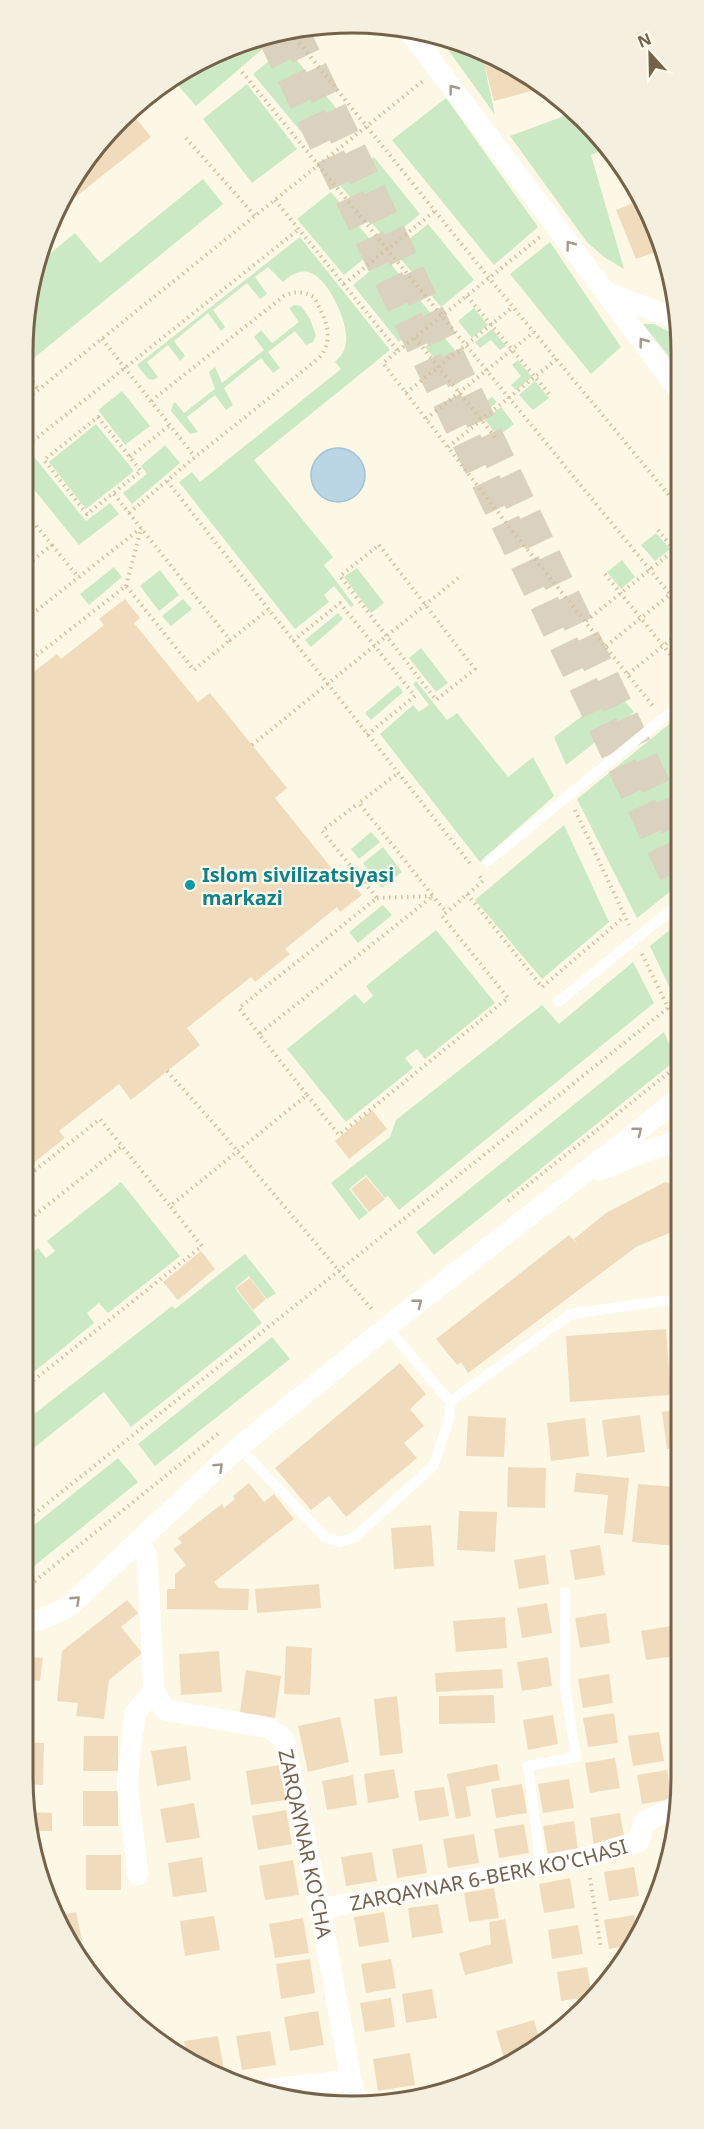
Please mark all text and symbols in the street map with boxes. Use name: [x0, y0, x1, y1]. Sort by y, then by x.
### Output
north arrow: [620, 24, 680, 84]
text: N: [634, 27, 655, 53]
one-way arrow: [449, 85, 460, 96]
one-way arrow: [566, 241, 577, 252]
one-way arrow: [639, 338, 650, 349]
place label: Islom sivilizatsiyasi markazi: [202, 861, 394, 911]
marker: Islom sivilizatsiyasi markazi: [183, 878, 197, 892]
one-way arrow: [631, 1128, 642, 1139]
one-way arrow: [411, 1300, 422, 1311]
one-way arrow: [212, 1463, 222, 1474]
one-way arrow: [68, 1596, 79, 1607]
street label: ZARQAYNAR KO'CHA: [273, 1746, 339, 1941]
street label: ZARQAYNAR 6-BERK KO'CHASI: [348, 1832, 630, 1916]

